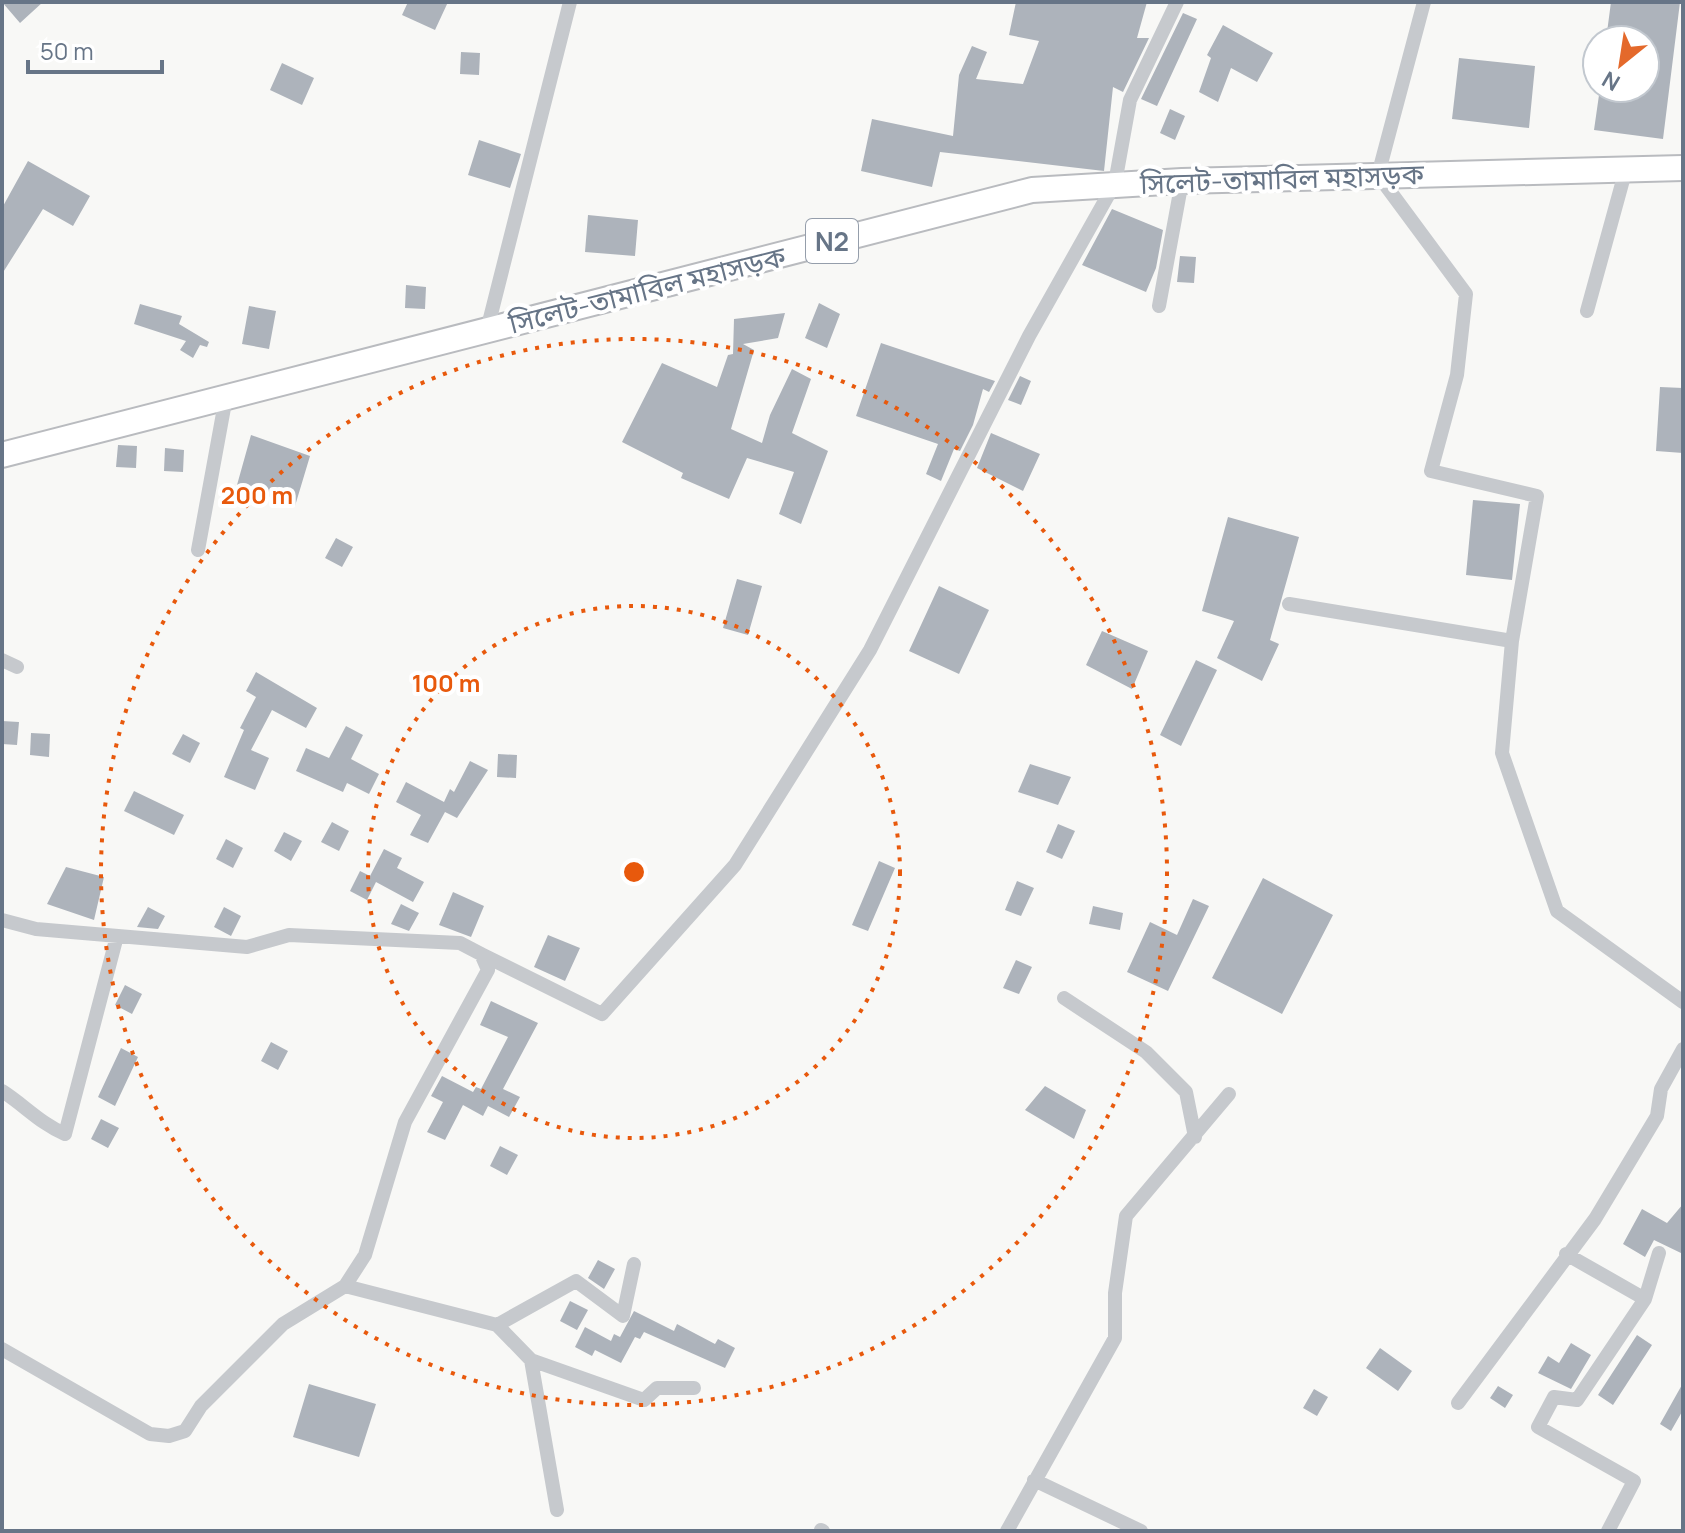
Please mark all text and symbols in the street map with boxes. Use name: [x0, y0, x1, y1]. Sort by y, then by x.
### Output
scale bar: [28, 24, 162, 74]
north arrow: [1581, 24, 1661, 104]
text: 50 m: [40, 34, 94, 67]
text: N: [1597, 64, 1625, 98]
street label: সিলেট-তামাবিল মহাসড়ক: [1138, 154, 1425, 202]
road number: N2: [806, 219, 858, 263]
street label: সিলেট-তামাবিল মহাসড়ক: [504, 236, 790, 342]
text: 200 m: [221, 478, 293, 511]
text: 100 m: [412, 666, 480, 699]
centre of rings: [620, 858, 648, 886]

